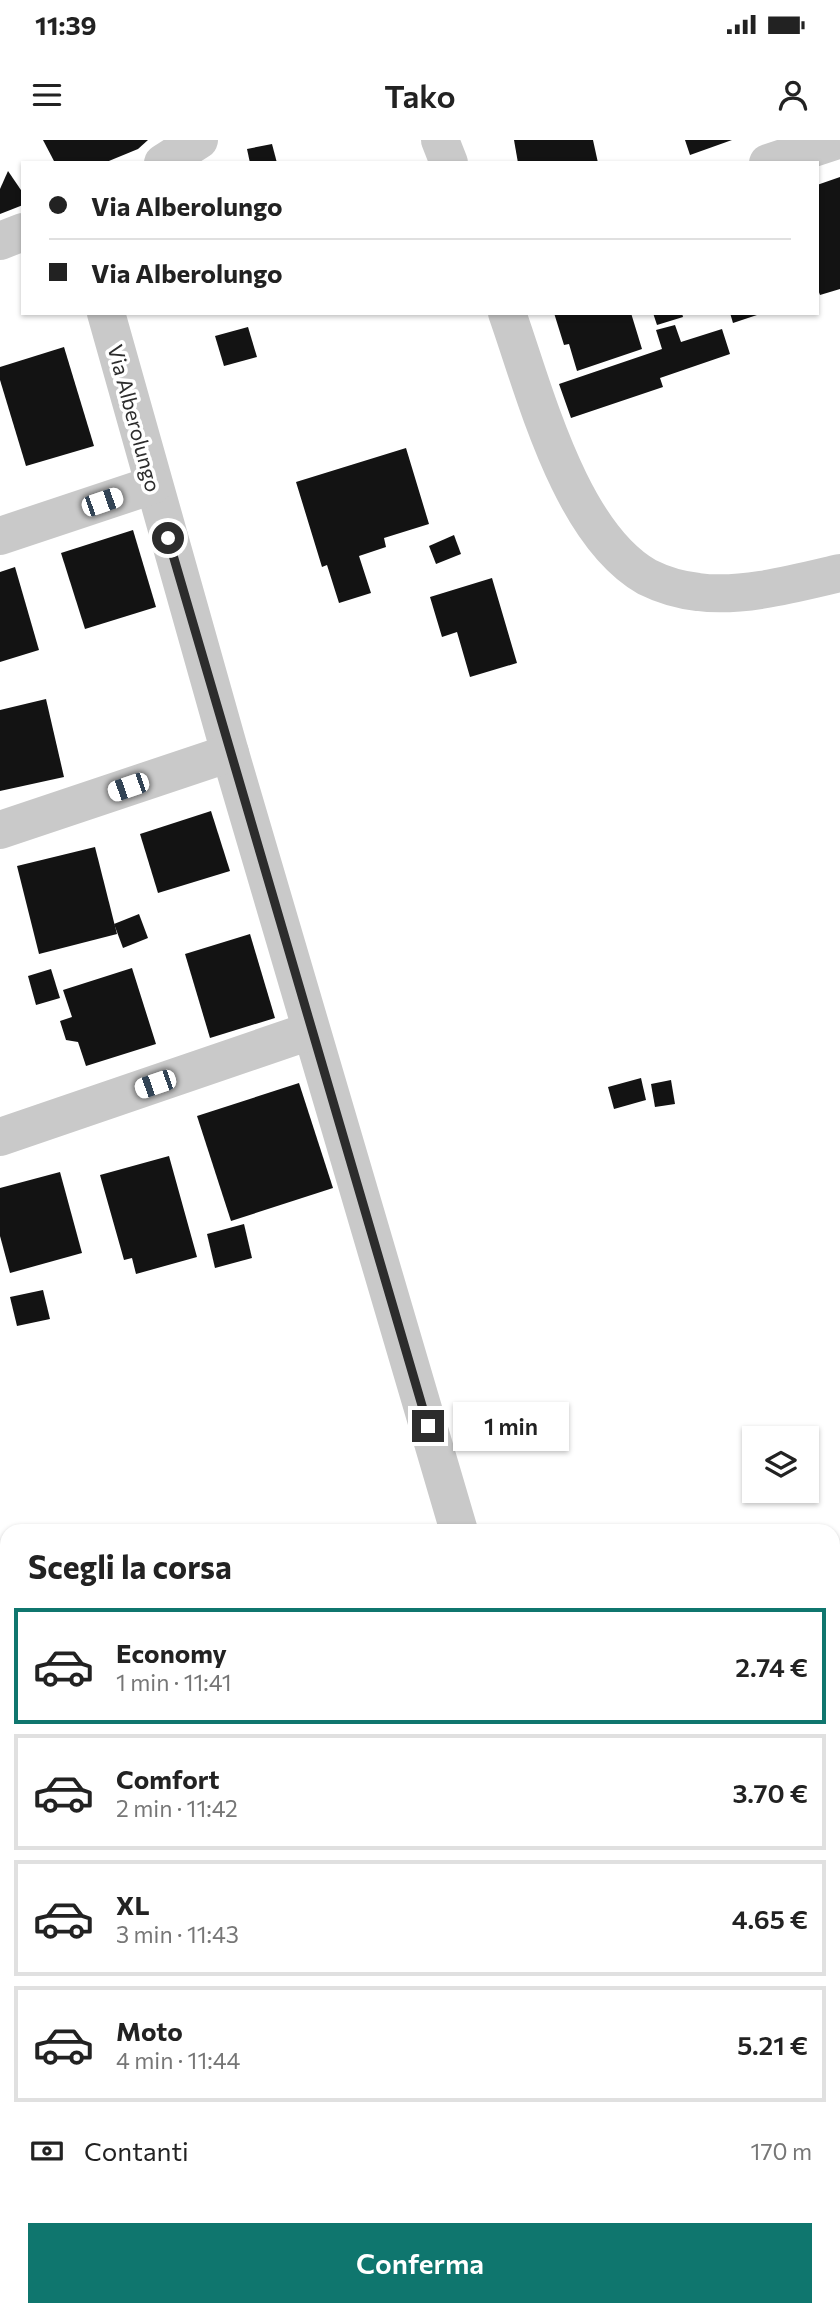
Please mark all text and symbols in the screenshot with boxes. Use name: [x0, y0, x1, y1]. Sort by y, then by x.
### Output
text: 11:39: [35, 9, 97, 40]
text: Tako: [384, 75, 456, 115]
icon: menu: [28, 76, 66, 114]
icon: person: [774, 76, 812, 114]
text: Via Alberolungo: [91, 190, 283, 221]
text: Via Alberolungo: [91, 257, 283, 288]
street label: Via Alberolungo: [103, 342, 167, 494]
car: [79, 485, 126, 519]
route start: [152, 522, 184, 554]
car: [105, 770, 152, 804]
car: [132, 1067, 179, 1101]
callout: 1 min: [452, 1402, 568, 1450]
route end: [412, 1410, 444, 1442]
text: 1 min: [484, 1412, 538, 1440]
map controls: [742, 1426, 819, 1503]
button: layers: [742, 1426, 819, 1503]
text: Scegli la corsa: [28, 1546, 232, 1586]
icon: car: [32, 1635, 95, 1698]
text: Economy: [116, 1637, 227, 1668]
text: 2.74 €: [735, 1651, 808, 1682]
text: 1 min · 11:41: [116, 1668, 232, 1696]
icon: car: [32, 1761, 95, 1824]
text: Comfort: [116, 1763, 219, 1794]
text: 3.70 €: [733, 1777, 808, 1808]
text: 2 min · 11:42: [116, 1794, 238, 1822]
icon: car: [32, 1887, 95, 1950]
text: XL: [116, 1889, 150, 1920]
text: 4.65 €: [732, 1903, 808, 1934]
text: 3 min · 11:43: [116, 1920, 239, 1948]
icon: car: [32, 2013, 95, 2076]
text: Moto: [116, 2015, 183, 2046]
text: 5.21 €: [737, 2029, 808, 2060]
text: 4 min · 11:44: [116, 2046, 240, 2074]
icon: cash: [28, 2132, 66, 2170]
text: Contanti: [84, 2135, 189, 2166]
text: 170 m: [751, 2137, 812, 2165]
button: Conferma: [28, 2223, 812, 2303]

